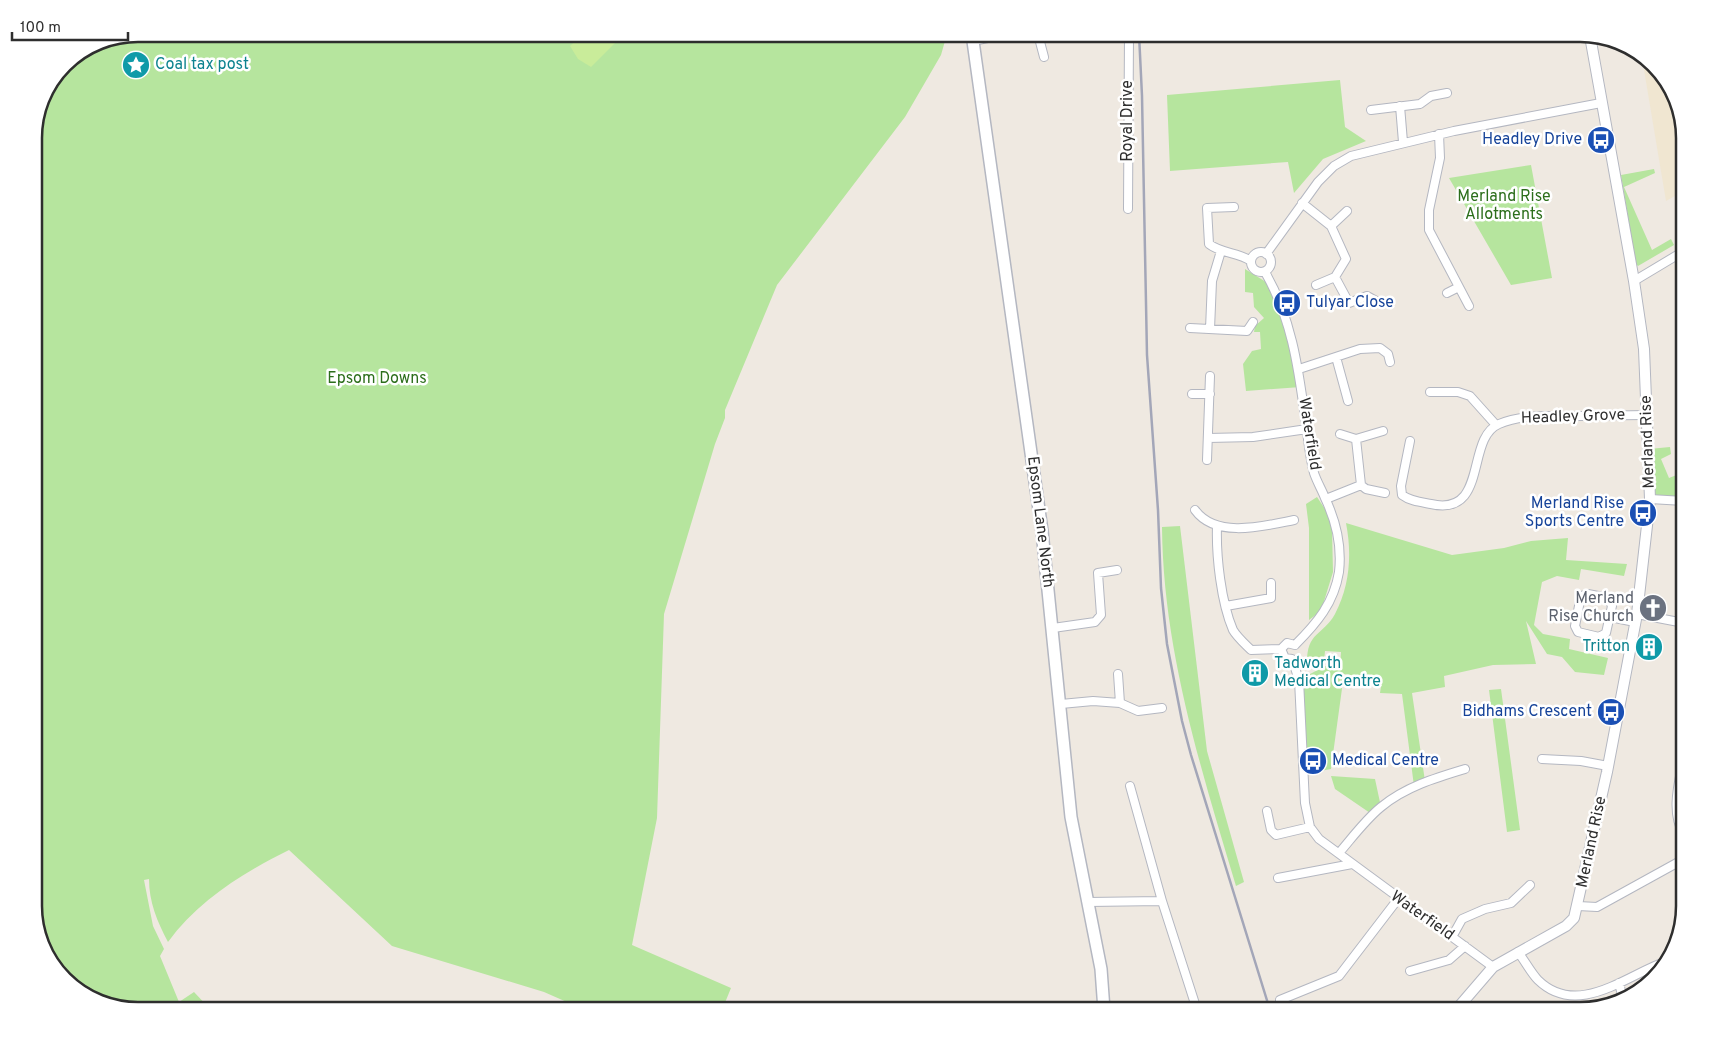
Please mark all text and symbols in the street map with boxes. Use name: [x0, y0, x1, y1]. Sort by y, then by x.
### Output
scale bar: [12, 10, 129, 42]
text: 100 m: [20, 19, 61, 38]
place icon: Coal tax post: [121, 50, 151, 80]
place label: Coal tax post: [155, 55, 249, 75]
street label: Royal Drive: [1118, 80, 1138, 162]
bus stop icon: Headley Drive: [1586, 125, 1616, 155]
place label: Headley Drive: [1482, 130, 1582, 150]
park label: Merland Rise Allotments: [1457, 187, 1551, 225]
bus stop icon: Tulyar Close: [1272, 288, 1302, 318]
place label: Tulyar Close: [1306, 293, 1394, 313]
park label: Epsom Downs: [327, 369, 427, 389]
street label: Merland Rise: [1636, 395, 1660, 489]
street label: Waterfield: [1293, 396, 1325, 472]
street label: Headley Grove: [1520, 405, 1626, 429]
street label: Epsom Lane North: [1022, 455, 1058, 589]
place label: Merland Rise Sports Centre: [1525, 494, 1624, 532]
bus stop icon: Merland Rise Sports Centre: [1628, 498, 1658, 528]
place label: Merland Rise Church: [1548, 589, 1634, 627]
church icon: Merland Rise Church: [1638, 593, 1668, 623]
building icon: Tritton: [1634, 632, 1664, 662]
place label: Tritton: [1582, 637, 1630, 657]
place label: Tadworth Medical Centre: [1274, 654, 1381, 692]
building icon: Tadworth Medical Centre: [1240, 658, 1270, 688]
bus stop icon: Bidhams Crescent: [1596, 697, 1626, 727]
place label: Bidhams Crescent: [1462, 702, 1592, 722]
bus stop icon: Medical Centre: [1298, 746, 1328, 776]
place label: Medical Centre: [1332, 751, 1439, 771]
street label: Merland Rise: [1573, 794, 1611, 890]
street label: Waterfield: [1386, 887, 1458, 945]

